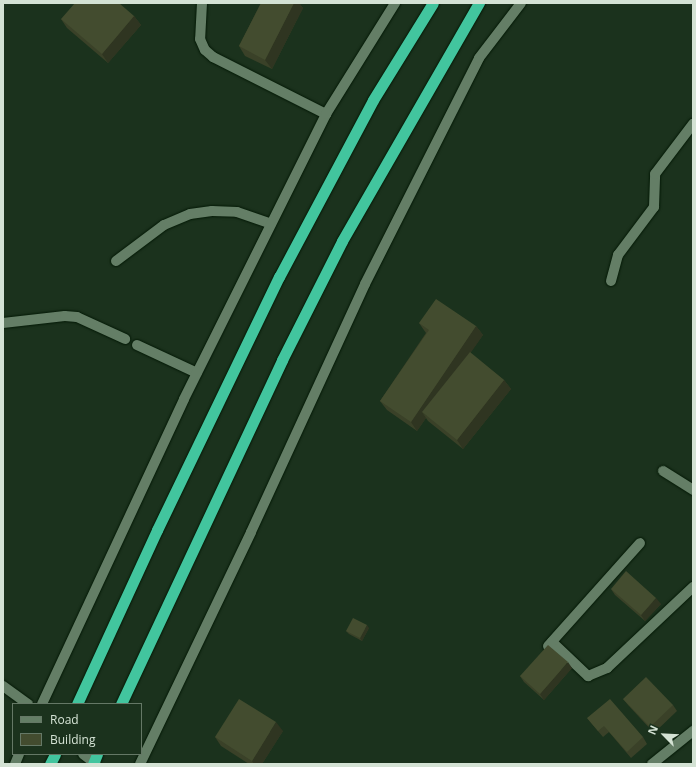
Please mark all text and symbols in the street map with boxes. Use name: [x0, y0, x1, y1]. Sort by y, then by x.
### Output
legend: [12, 703, 142, 755]
text: Road: [50, 711, 79, 728]
north arrow: [644, 715, 684, 755]
text: N: [644, 723, 661, 737]
text: Building: [50, 731, 95, 748]

